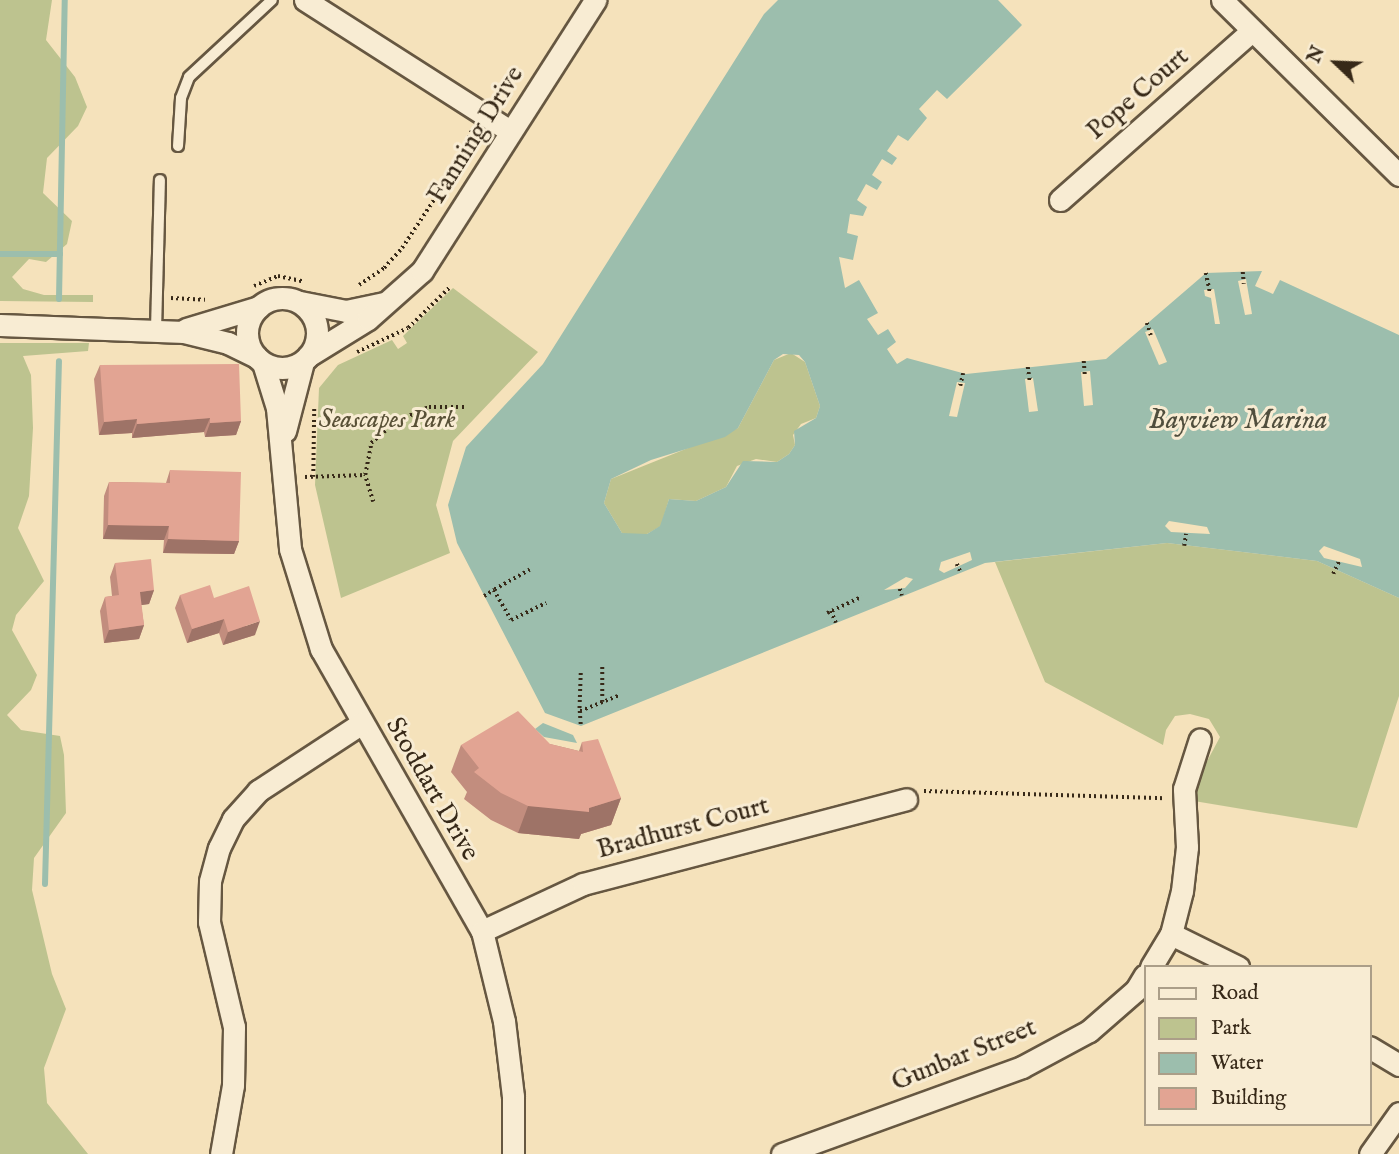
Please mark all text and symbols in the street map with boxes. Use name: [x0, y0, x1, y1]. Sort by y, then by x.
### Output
north arrow: [1301, 28, 1371, 98]
street label: Pope Court: [1081, 41, 1195, 147]
text: N: [1302, 43, 1331, 67]
street label: Fanning Drive: [421, 60, 531, 210]
park label: Seascapes Park: [318, 404, 456, 436]
water label: Bayview Marina: [1148, 404, 1328, 438]
street label: Stoddart Drive: [379, 712, 485, 866]
street label: Bradhurst Court: [594, 790, 772, 866]
legend: [1144, 965, 1371, 1126]
text: Road: [1211, 980, 1258, 1007]
street label: Gunbar Street: [887, 1012, 1041, 1098]
text: Park: [1211, 1015, 1251, 1042]
text: Water: [1211, 1050, 1263, 1077]
text: Building: [1211, 1085, 1286, 1112]

